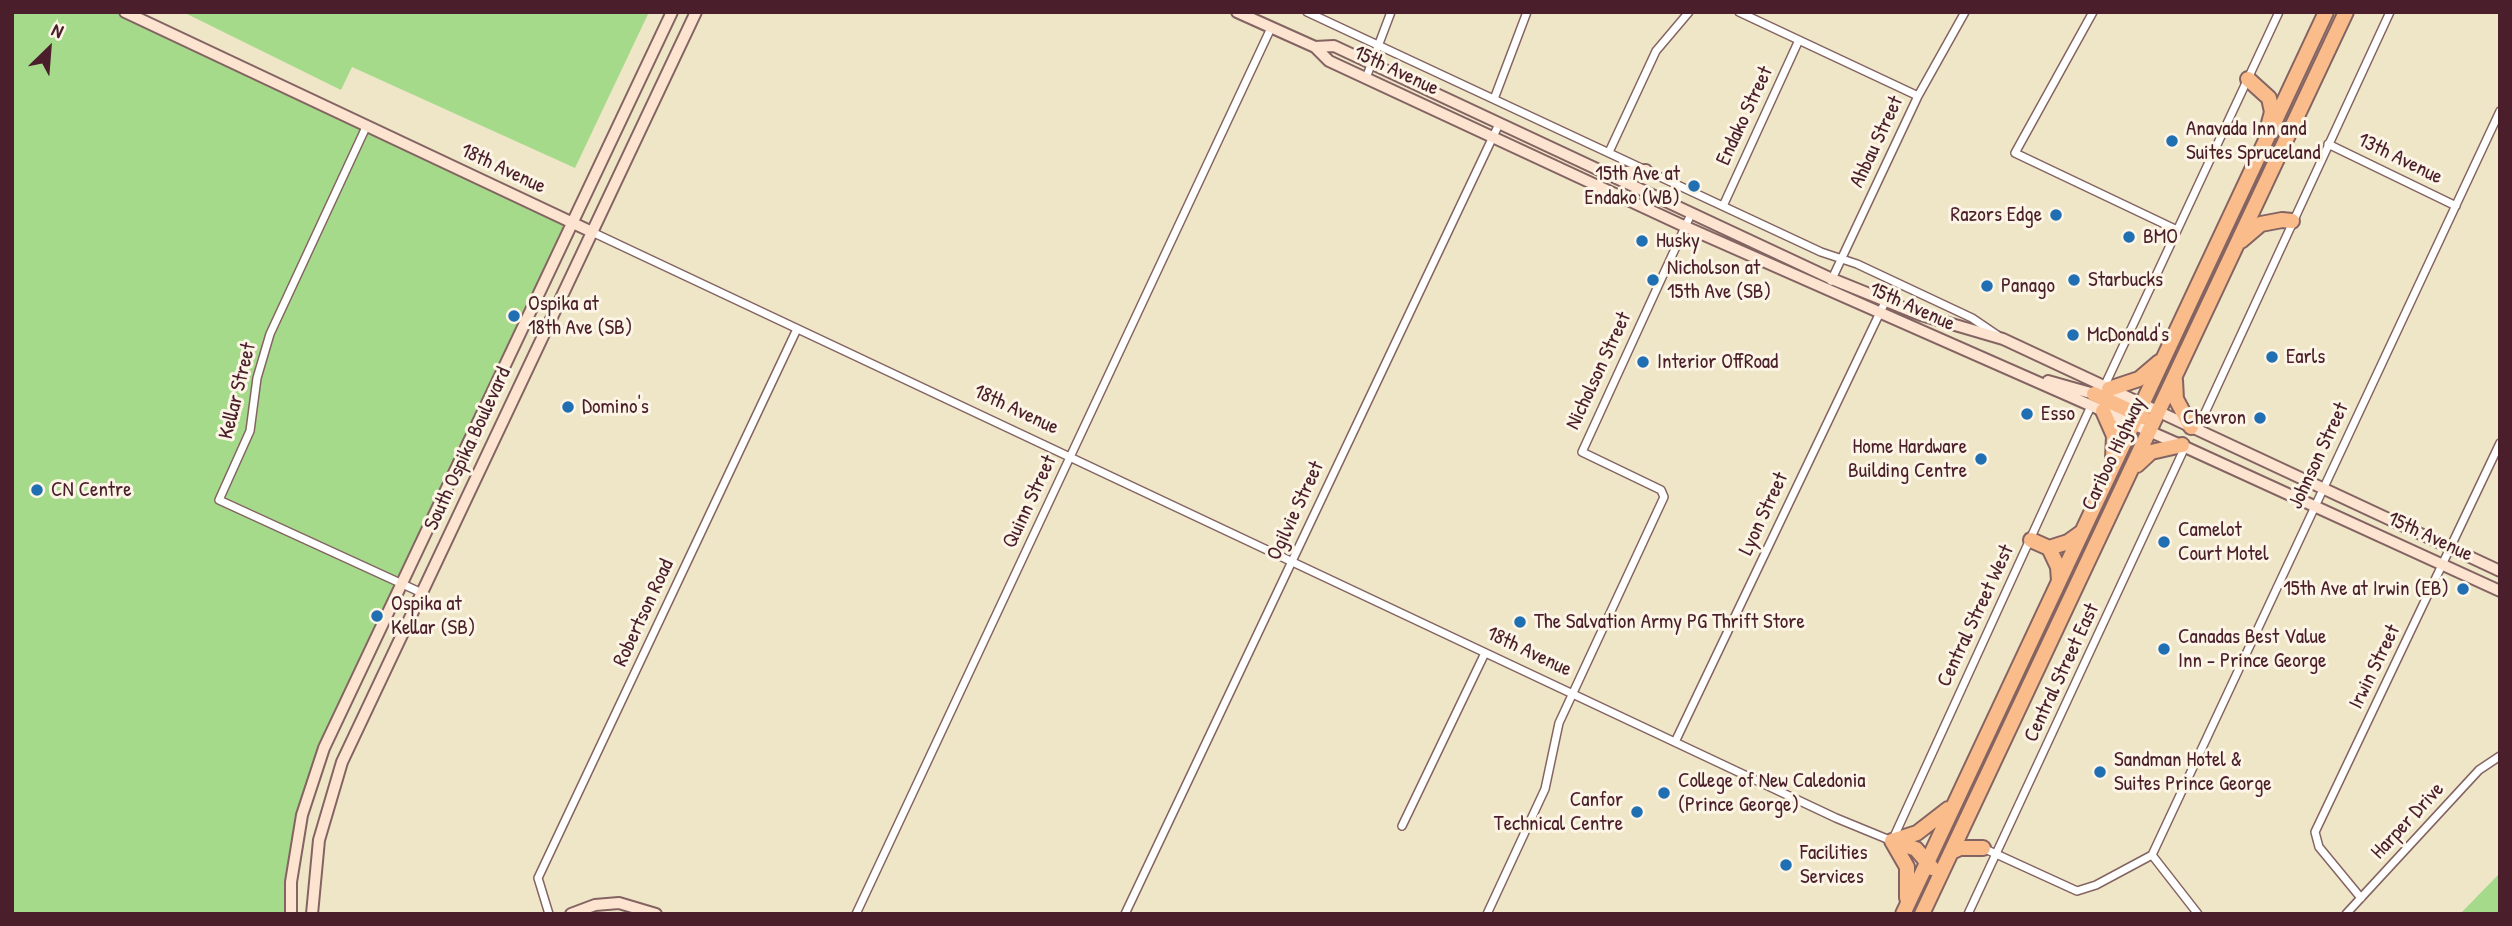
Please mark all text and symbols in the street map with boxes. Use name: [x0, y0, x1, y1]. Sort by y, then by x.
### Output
north arrow: [14, 14, 84, 84]
text: N: [48, 16, 68, 44]
street label: 15th Avenue: [1350, 40, 1442, 102]
street label: Endako Street: [1711, 63, 1779, 169]
street label: Ahbau Street: [1845, 92, 1909, 192]
place label: Anavada Inn and Suites Spruceland: [2186, 116, 2320, 166]
street label: 13th Avenue: [2354, 128, 2446, 190]
marker: Anavada Inn and Suites Spruceland: [2164, 133, 2180, 149]
street label: 18th Avenue: [457, 138, 549, 200]
place label: 15th Ave at Endako (WB): [1585, 161, 1680, 211]
marker: 15th Ave at Endako (WB): [1686, 178, 1702, 194]
place label: Razors Edge: [1951, 202, 2042, 228]
marker: Razors Edge: [2048, 207, 2064, 223]
place label: BMO: [2143, 224, 2178, 250]
place label: Husky: [1656, 228, 1700, 254]
marker: BMO: [2121, 229, 2137, 245]
marker: Husky: [1634, 233, 1650, 249]
place label: Nicholson at 15th Ave (SB): [1667, 255, 1771, 305]
place label: Starbucks: [2088, 267, 2163, 293]
marker: Nicholson at 15th Ave (SB): [1645, 272, 1661, 288]
marker: Starbucks: [2066, 272, 2082, 288]
place label: Panago: [2001, 273, 2055, 299]
street label: 15th Avenue: [1865, 277, 1959, 337]
marker: Panago: [1979, 278, 1995, 294]
place label: Ospika at 18th Ave (SB): [528, 291, 632, 341]
marker: Ospika at 18th Ave (SB): [506, 308, 522, 324]
street label: Nicholson Street: [1561, 308, 1637, 434]
place label: McDonald's: [2087, 322, 2169, 348]
marker: McDonald's: [2065, 327, 2081, 343]
street label: Kellar Street: [214, 340, 262, 442]
place label: Earls: [2286, 344, 2325, 370]
place label: Interior OffRoad: [1657, 349, 1778, 375]
marker: Earls: [2264, 349, 2280, 365]
marker: Interior OffRoad: [1635, 354, 1651, 370]
street label: South Ospika Boulevard: [419, 363, 517, 535]
street label: 18th Avenue: [970, 379, 1062, 441]
street label: Cariboo Highway: [2077, 393, 2151, 515]
place label: Domino's: [582, 394, 649, 420]
marker: Domino's: [560, 399, 576, 415]
street label: Johnson Street: [2283, 399, 2355, 513]
place label: Esso: [2041, 401, 2075, 427]
place label: Chevron: [2183, 405, 2246, 431]
marker: Esso: [2019, 406, 2035, 422]
marker: Chevron: [2252, 410, 2268, 426]
place label: Home Hardware Building Centre: [1848, 434, 1967, 484]
marker: Home Hardware Building Centre: [1973, 451, 1989, 467]
street label: Quinn Street: [998, 452, 1062, 552]
street label: Ogilvie Street: [1262, 457, 1330, 565]
street label: Lyon Street: [1734, 469, 1794, 559]
place label: CN Centre: [51, 477, 132, 503]
marker: CN Centre: [29, 482, 45, 498]
street label: 15th Avenue: [2384, 506, 2476, 568]
place label: Camelot Court Motel: [2178, 517, 2269, 567]
marker: Camelot Court Motel: [2156, 534, 2172, 550]
street label: Central Street West: [1932, 541, 2020, 691]
street label: Robertson Road: [608, 555, 680, 671]
place label: 15th Ave at Irwin (EB): [2283, 576, 2449, 602]
marker: 15th Ave at Irwin (EB): [2455, 581, 2471, 597]
place label: Ospika at Kellar (SB): [391, 591, 475, 641]
street label: Central Street East: [2019, 600, 2105, 746]
marker: Ospika at Kellar (SB): [369, 608, 385, 624]
place label: The Salvation Army PG Thrift Store: [1534, 609, 1805, 635]
marker: The Salvation Army PG Thrift Store: [1512, 614, 1528, 630]
street label: 18th Avenue: [1483, 621, 1575, 683]
street label: Irwin Street: [2344, 621, 2406, 713]
place label: Canadas Best Value Inn - Prince George: [2178, 624, 2326, 674]
marker: Canadas Best Value Inn - Prince George: [2156, 641, 2172, 657]
place label: Sandman Hotel & Suites Prince George: [2114, 747, 2272, 797]
marker: Sandman Hotel & Suites Prince George: [2092, 764, 2108, 780]
place label: College of New Caledonia (Prince George): [1678, 768, 1866, 818]
street label: Harper Drive: [2366, 777, 2450, 865]
marker: College of New Caledonia (Prince George): [1656, 785, 1672, 801]
place label: Canfor Technical Centre: [1494, 787, 1623, 837]
marker: Canfor Technical Centre: [1629, 804, 1645, 820]
place label: Facilities Services: [1800, 840, 1868, 890]
marker: Facilities Services: [1778, 857, 1794, 873]

